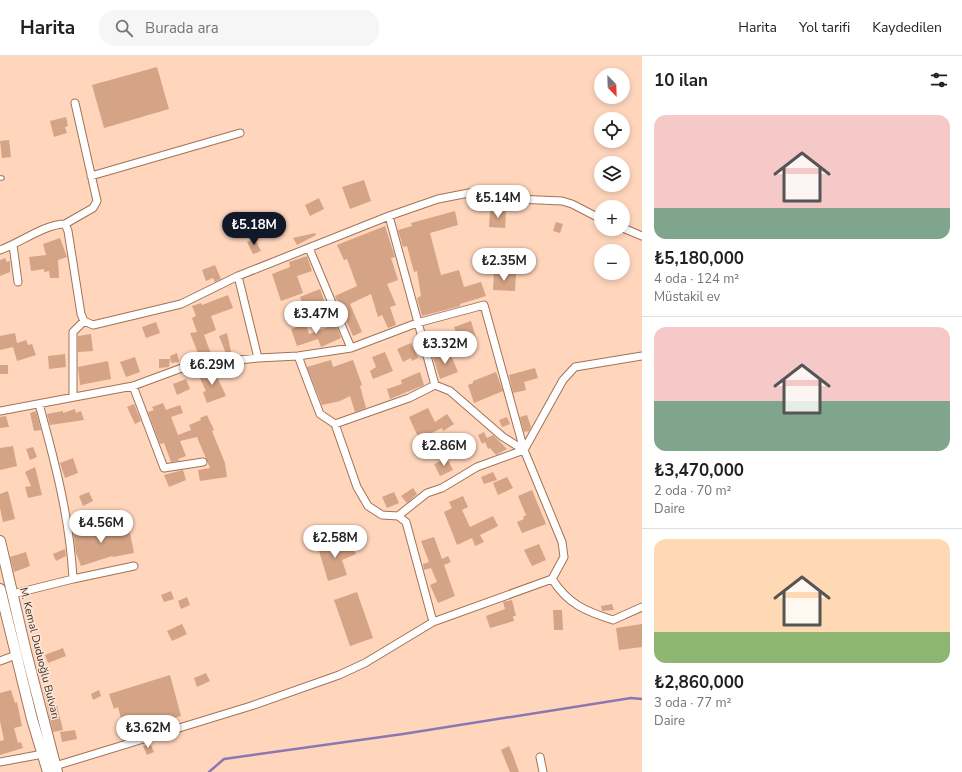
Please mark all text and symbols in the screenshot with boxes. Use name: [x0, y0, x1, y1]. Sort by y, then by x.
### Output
search box: [99, 10, 379, 46]
text: Harita: [20, 15, 75, 41]
icon: search: [113, 17, 135, 39]
text: Burada ara: [145, 18, 219, 38]
text: Harita: [738, 18, 777, 37]
text: Yol tarifi: [799, 18, 850, 37]
text: Kaydedilen: [872, 18, 942, 37]
north arrow: [594, 68, 630, 104]
map controls: [594, 68, 630, 280]
text: 10 ilan: [654, 69, 708, 92]
icon: filters: [928, 69, 950, 91]
button: locate: [594, 112, 630, 148]
icon: home: [766, 141, 838, 213]
button: layers: [594, 156, 630, 192]
pin: ₺5.14M: [465, 185, 531, 219]
text: ₺5.14M: [475, 189, 521, 207]
button: +: [594, 200, 630, 236]
pin: ₺5.18M: [221, 212, 287, 246]
text: ₺5.18M: [231, 216, 277, 234]
button: −: [594, 244, 630, 280]
text: ₺5,180,000: [654, 247, 744, 270]
pin: ₺2.35M: [471, 248, 537, 282]
text: ₺2.35M: [481, 252, 527, 270]
text: 4 oda · 124 m²: [654, 270, 739, 288]
text: Müstakil ev: [654, 288, 720, 306]
pin: ₺3.47M: [283, 301, 349, 335]
text: ₺3.47M: [293, 305, 339, 323]
pin: ₺3.32M: [412, 331, 478, 365]
text: ₺3.32M: [422, 335, 468, 353]
pin: ₺6.29M: [179, 352, 245, 386]
icon: home: [766, 353, 838, 425]
text: ₺6.29M: [189, 356, 235, 374]
pin: ₺2.86M: [411, 433, 477, 467]
text: ₺2.86M: [421, 437, 467, 455]
text: ₺3,470,000: [654, 459, 744, 482]
text: 2 oda · 70 m²: [654, 482, 732, 500]
text: Daire: [654, 500, 685, 518]
pin: ₺4.56M: [68, 510, 134, 544]
text: ₺4.56M: [78, 514, 124, 532]
pin: ₺2.58M: [302, 525, 368, 559]
text: ₺2.58M: [312, 529, 358, 547]
icon: home: [766, 565, 838, 637]
street label: M. Kemal Duduoğlu Bulvarı: [16, 586, 63, 720]
text: ₺2,860,000: [654, 671, 744, 694]
text: 3 oda · 77 m²: [654, 694, 732, 712]
text: Daire: [654, 712, 685, 730]
pin: ₺3.62M: [115, 715, 181, 749]
text: ₺3.62M: [125, 719, 171, 737]

